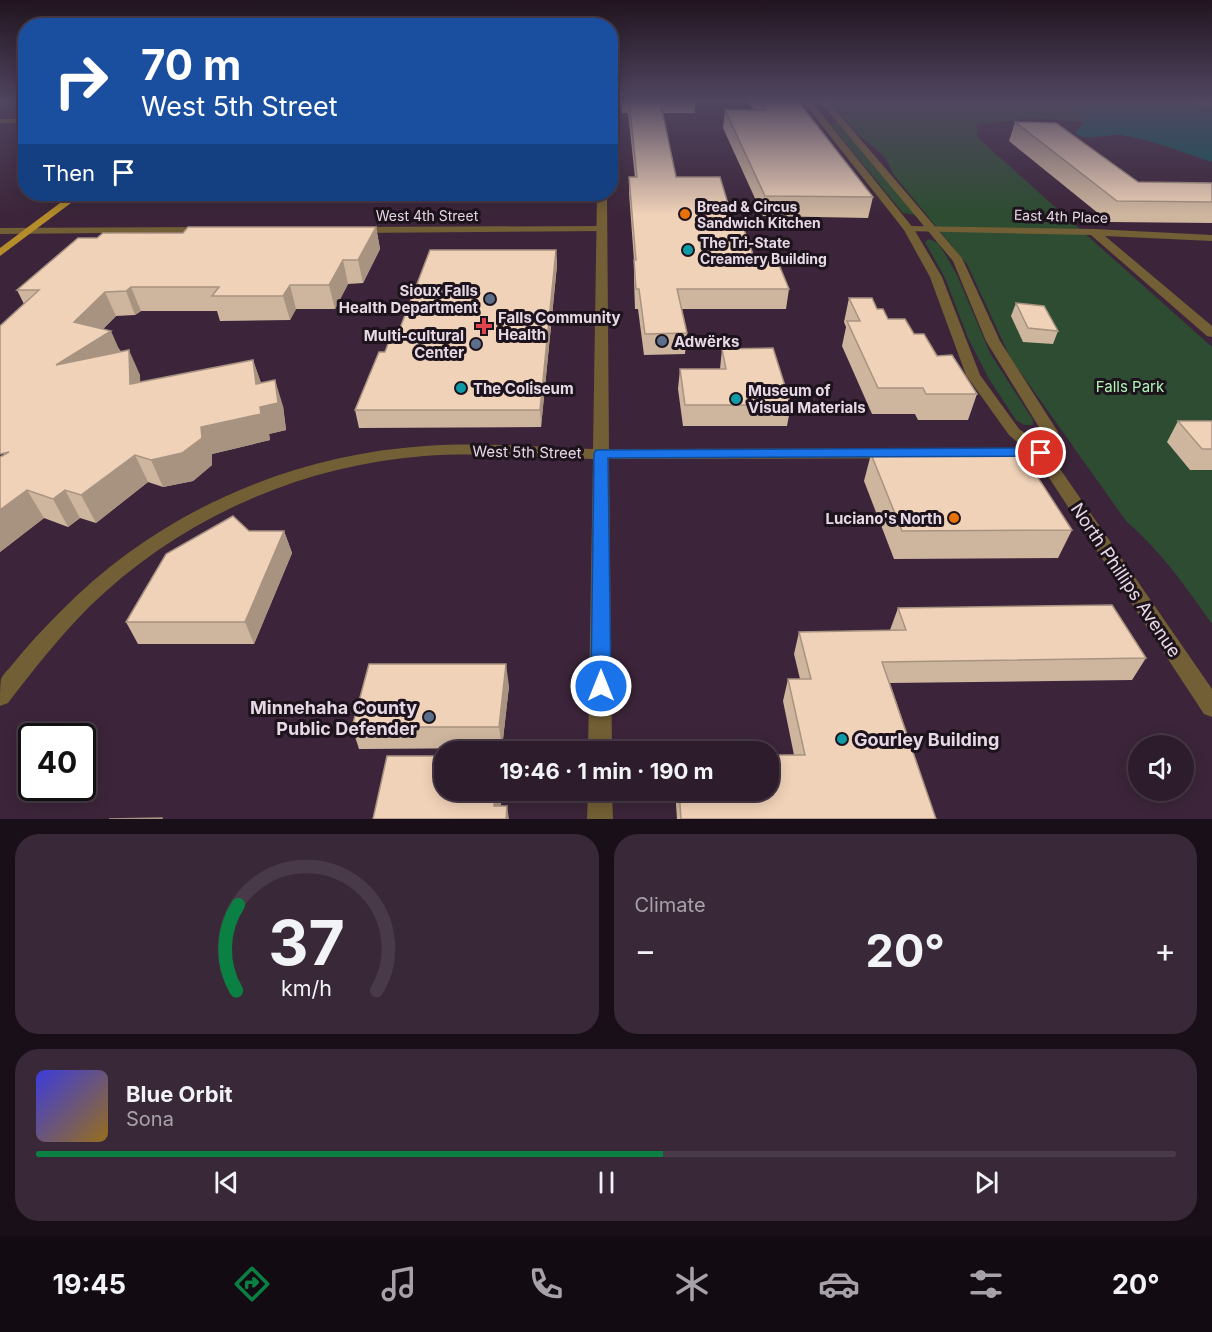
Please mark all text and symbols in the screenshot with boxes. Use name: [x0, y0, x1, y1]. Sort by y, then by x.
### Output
text: 70 m: [141, 39, 241, 90]
icon: right: [42, 42, 120, 120]
text: West 5th Street: [141, 90, 338, 123]
icon: arrive: [107, 156, 140, 189]
text: Then: [42, 160, 95, 186]
place label: Bread & Circus Sandwich Kitchen: [697, 198, 821, 231]
street label: East 4th Place: [1014, 206, 1108, 226]
street label: West 4th Street: [376, 207, 479, 224]
marker: Bread & Circus Sandwich Kitchen: [678, 207, 692, 221]
place label: The Tri-State Creamery Building: [700, 234, 827, 267]
marker: The Tri-State Creamery Building: [681, 243, 695, 257]
place label: Sioux Falls Health Department: [339, 281, 478, 317]
marker: Sioux Falls Health Department: [483, 292, 497, 306]
place label: Falls Community Health: [498, 308, 621, 344]
marker: Falls Community Health: [475, 317, 493, 335]
place label: Multi-cultural Center: [364, 326, 464, 362]
place label: Adwёrks: [674, 332, 739, 351]
marker: Adwёrks: [655, 334, 669, 348]
marker: Multi-cultural Center: [469, 337, 483, 351]
park label: Falls Park: [1096, 377, 1165, 396]
place label: The Coliseum: [473, 379, 574, 398]
marker: The Coliseum: [454, 381, 468, 395]
place label: Museum of Visual Materials: [748, 381, 866, 417]
marker: Museum of Visual Materials: [729, 392, 743, 406]
pin: [1015, 427, 1066, 478]
icon: arrive: [1024, 436, 1057, 469]
street label: West 5th Street: [472, 442, 582, 462]
street label: North Phillips Avenue: [1067, 499, 1185, 661]
place label: Luciano's North: [826, 509, 942, 528]
marker: Luciano's North: [947, 511, 961, 525]
position arrow: [569, 654, 633, 718]
place label: Minnehaha County Public Defender: [250, 697, 417, 739]
marker: Minnehaha County Public Defender: [422, 710, 436, 724]
speed limit sign: 40: [18, 723, 96, 801]
place label: Gourley Building: [854, 729, 999, 750]
marker: Gourley Building: [835, 732, 849, 746]
map controls: [1128, 735, 1194, 801]
button: sound: [1128, 735, 1194, 801]
text: 19:46 · 1 min · 190 m: [499, 758, 714, 784]
text: Climate: [635, 893, 706, 917]
text: 37: [268, 905, 345, 980]
text: 20°: [866, 923, 945, 978]
text: −: [635, 930, 656, 970]
text: +: [1154, 930, 1176, 970]
text: km/h: [281, 975, 332, 1001]
text: Blue Orbit: [126, 1081, 233, 1107]
text: Sona: [126, 1107, 174, 1131]
icon: previous: [210, 1166, 243, 1199]
icon: pause: [590, 1166, 623, 1199]
icon: next: [970, 1166, 1003, 1199]
icon: directions: [231, 1263, 273, 1305]
icon: music: [378, 1263, 420, 1305]
icon: phone: [525, 1263, 567, 1305]
icon: climate: [671, 1263, 713, 1305]
icon: car: [818, 1263, 860, 1305]
icon: filters: [965, 1263, 1007, 1305]
text: 19:45: [52, 1268, 126, 1301]
text: 20°: [1112, 1268, 1160, 1301]

